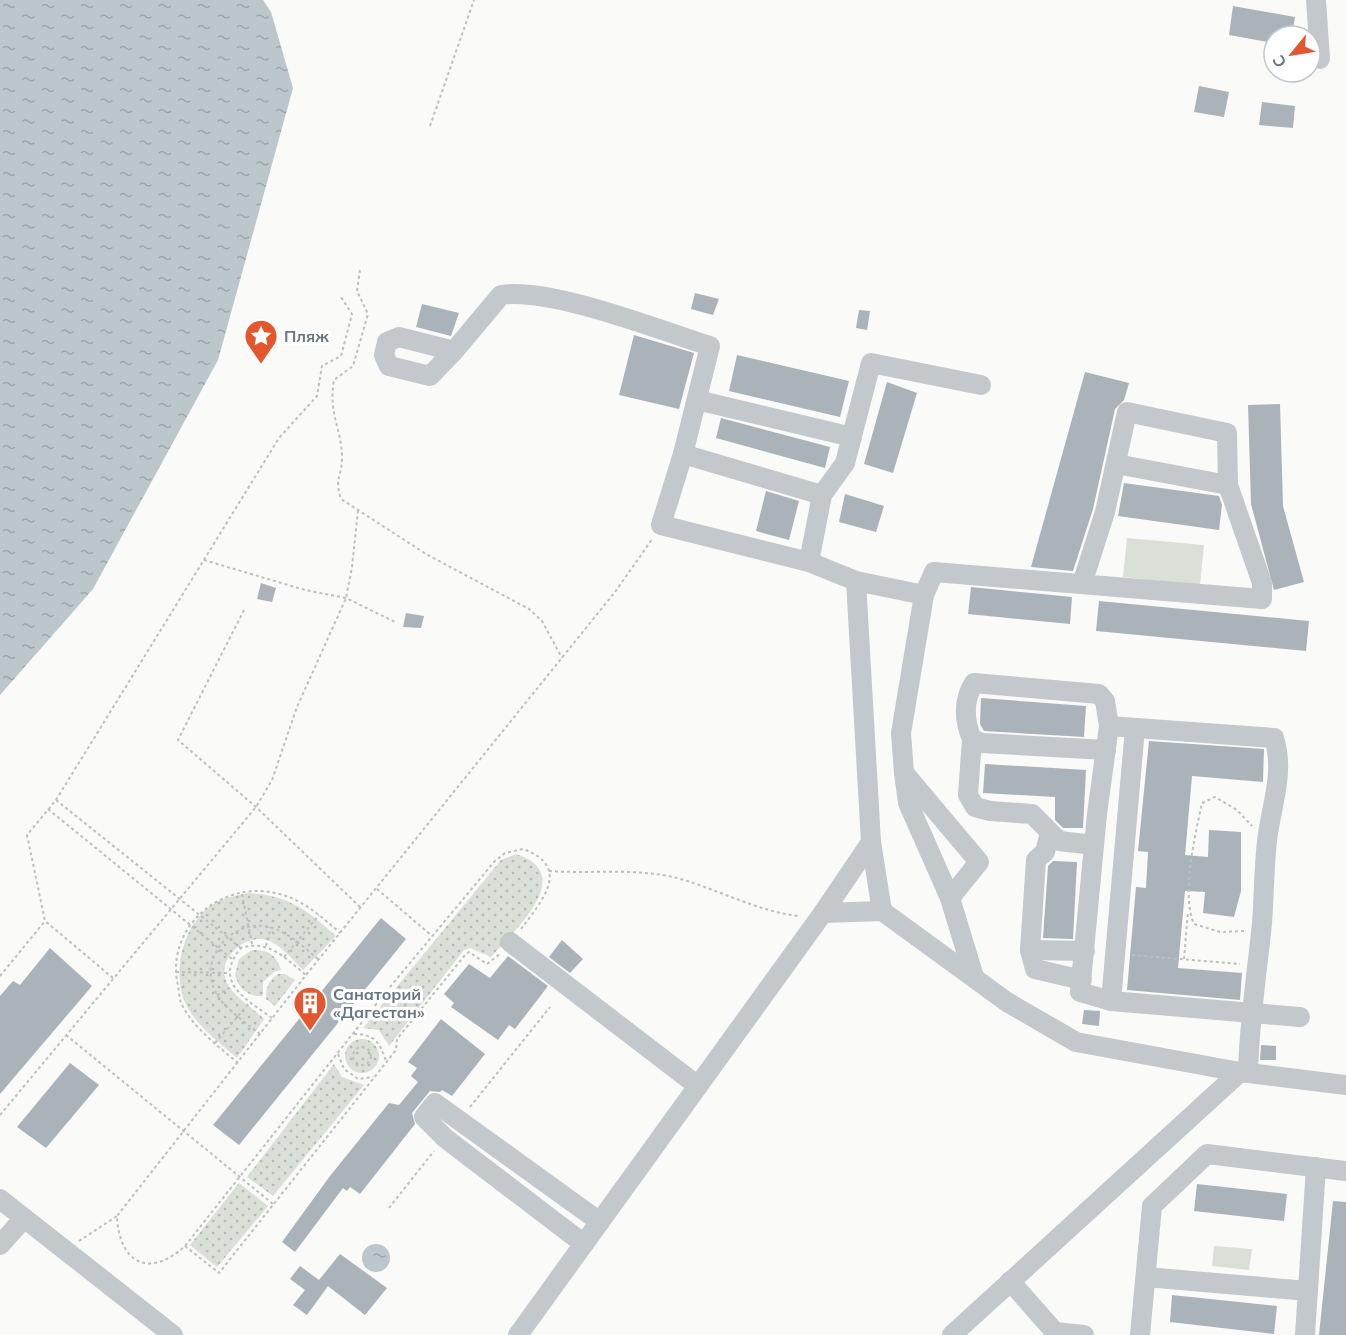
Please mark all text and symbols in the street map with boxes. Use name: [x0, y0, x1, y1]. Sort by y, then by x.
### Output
north arrow: [1262, 24, 1322, 84]
text: С: [1268, 52, 1290, 71]
place icon: Пляж: [243, 318, 279, 365]
place label: Пляж: [284, 326, 329, 346]
place label: Санаторий «Дагестан»: [333, 984, 425, 1022]
building icon: Санаторий «Дагестан»: [292, 985, 328, 1032]

